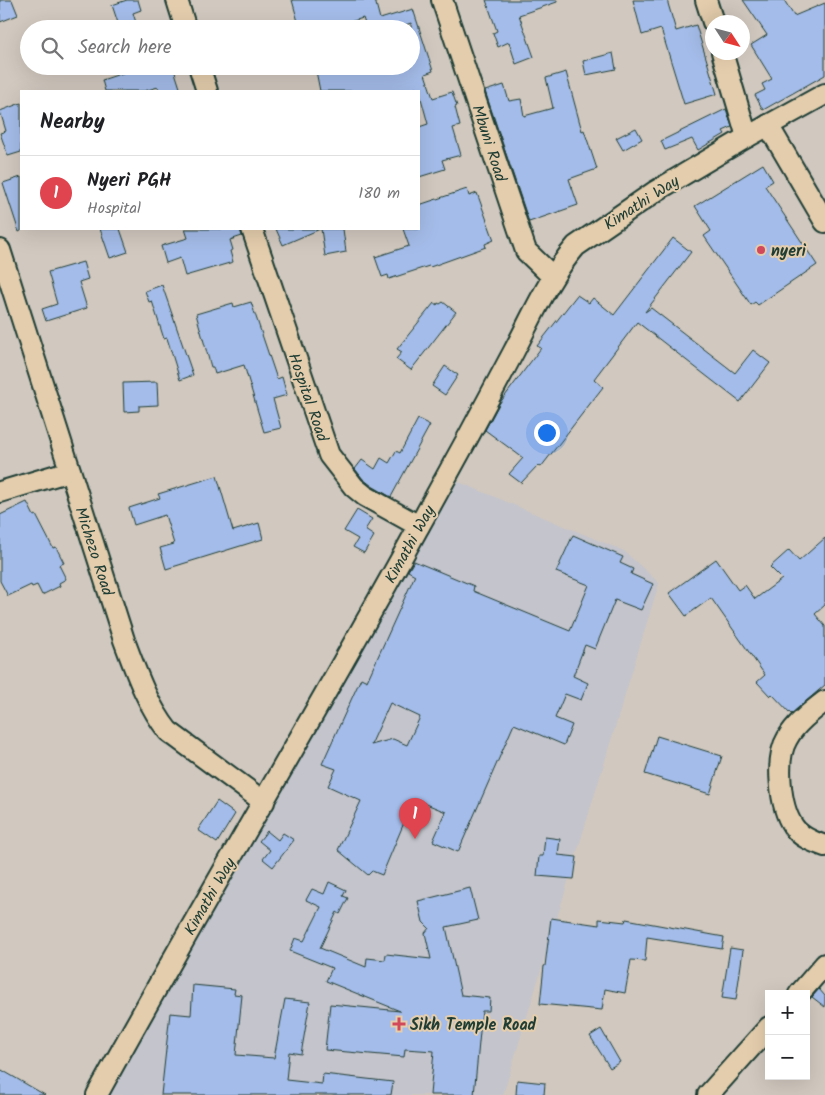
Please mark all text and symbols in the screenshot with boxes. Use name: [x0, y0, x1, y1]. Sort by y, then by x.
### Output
north arrow: [705, 15, 750, 60]
search box: [20, 20, 420, 75]
text: Search here: [78, 33, 172, 63]
icon: search: [38, 34, 66, 62]
street label: Mbuni Road: [464, 102, 513, 186]
text: Nearby: [40, 106, 105, 139]
text: Nyeri PGH: [87, 166, 171, 196]
street label: Kimathi Way: [599, 169, 685, 237]
text: 1: [54, 181, 58, 206]
text: 180 m: [358, 181, 400, 206]
text: Hospital: [87, 196, 141, 221]
place label: nyeri: [771, 239, 807, 264]
marker: nyeri: [755, 244, 767, 256]
street label: Hospital Road: [281, 350, 335, 446]
your location: [534, 420, 560, 446]
street label: Kimathi Way: [379, 501, 442, 588]
street label: Michezo Road: [67, 504, 120, 600]
pin: 1: [399, 798, 431, 839]
street label: Kimathi Way: [178, 853, 243, 940]
map controls: [765, 990, 810, 1080]
button: +: [765, 990, 810, 1035]
place label: Sikh Temple Road: [410, 1013, 537, 1038]
marker: Sikh Temple Road: [392, 1017, 406, 1031]
button: −: [765, 1035, 810, 1080]

